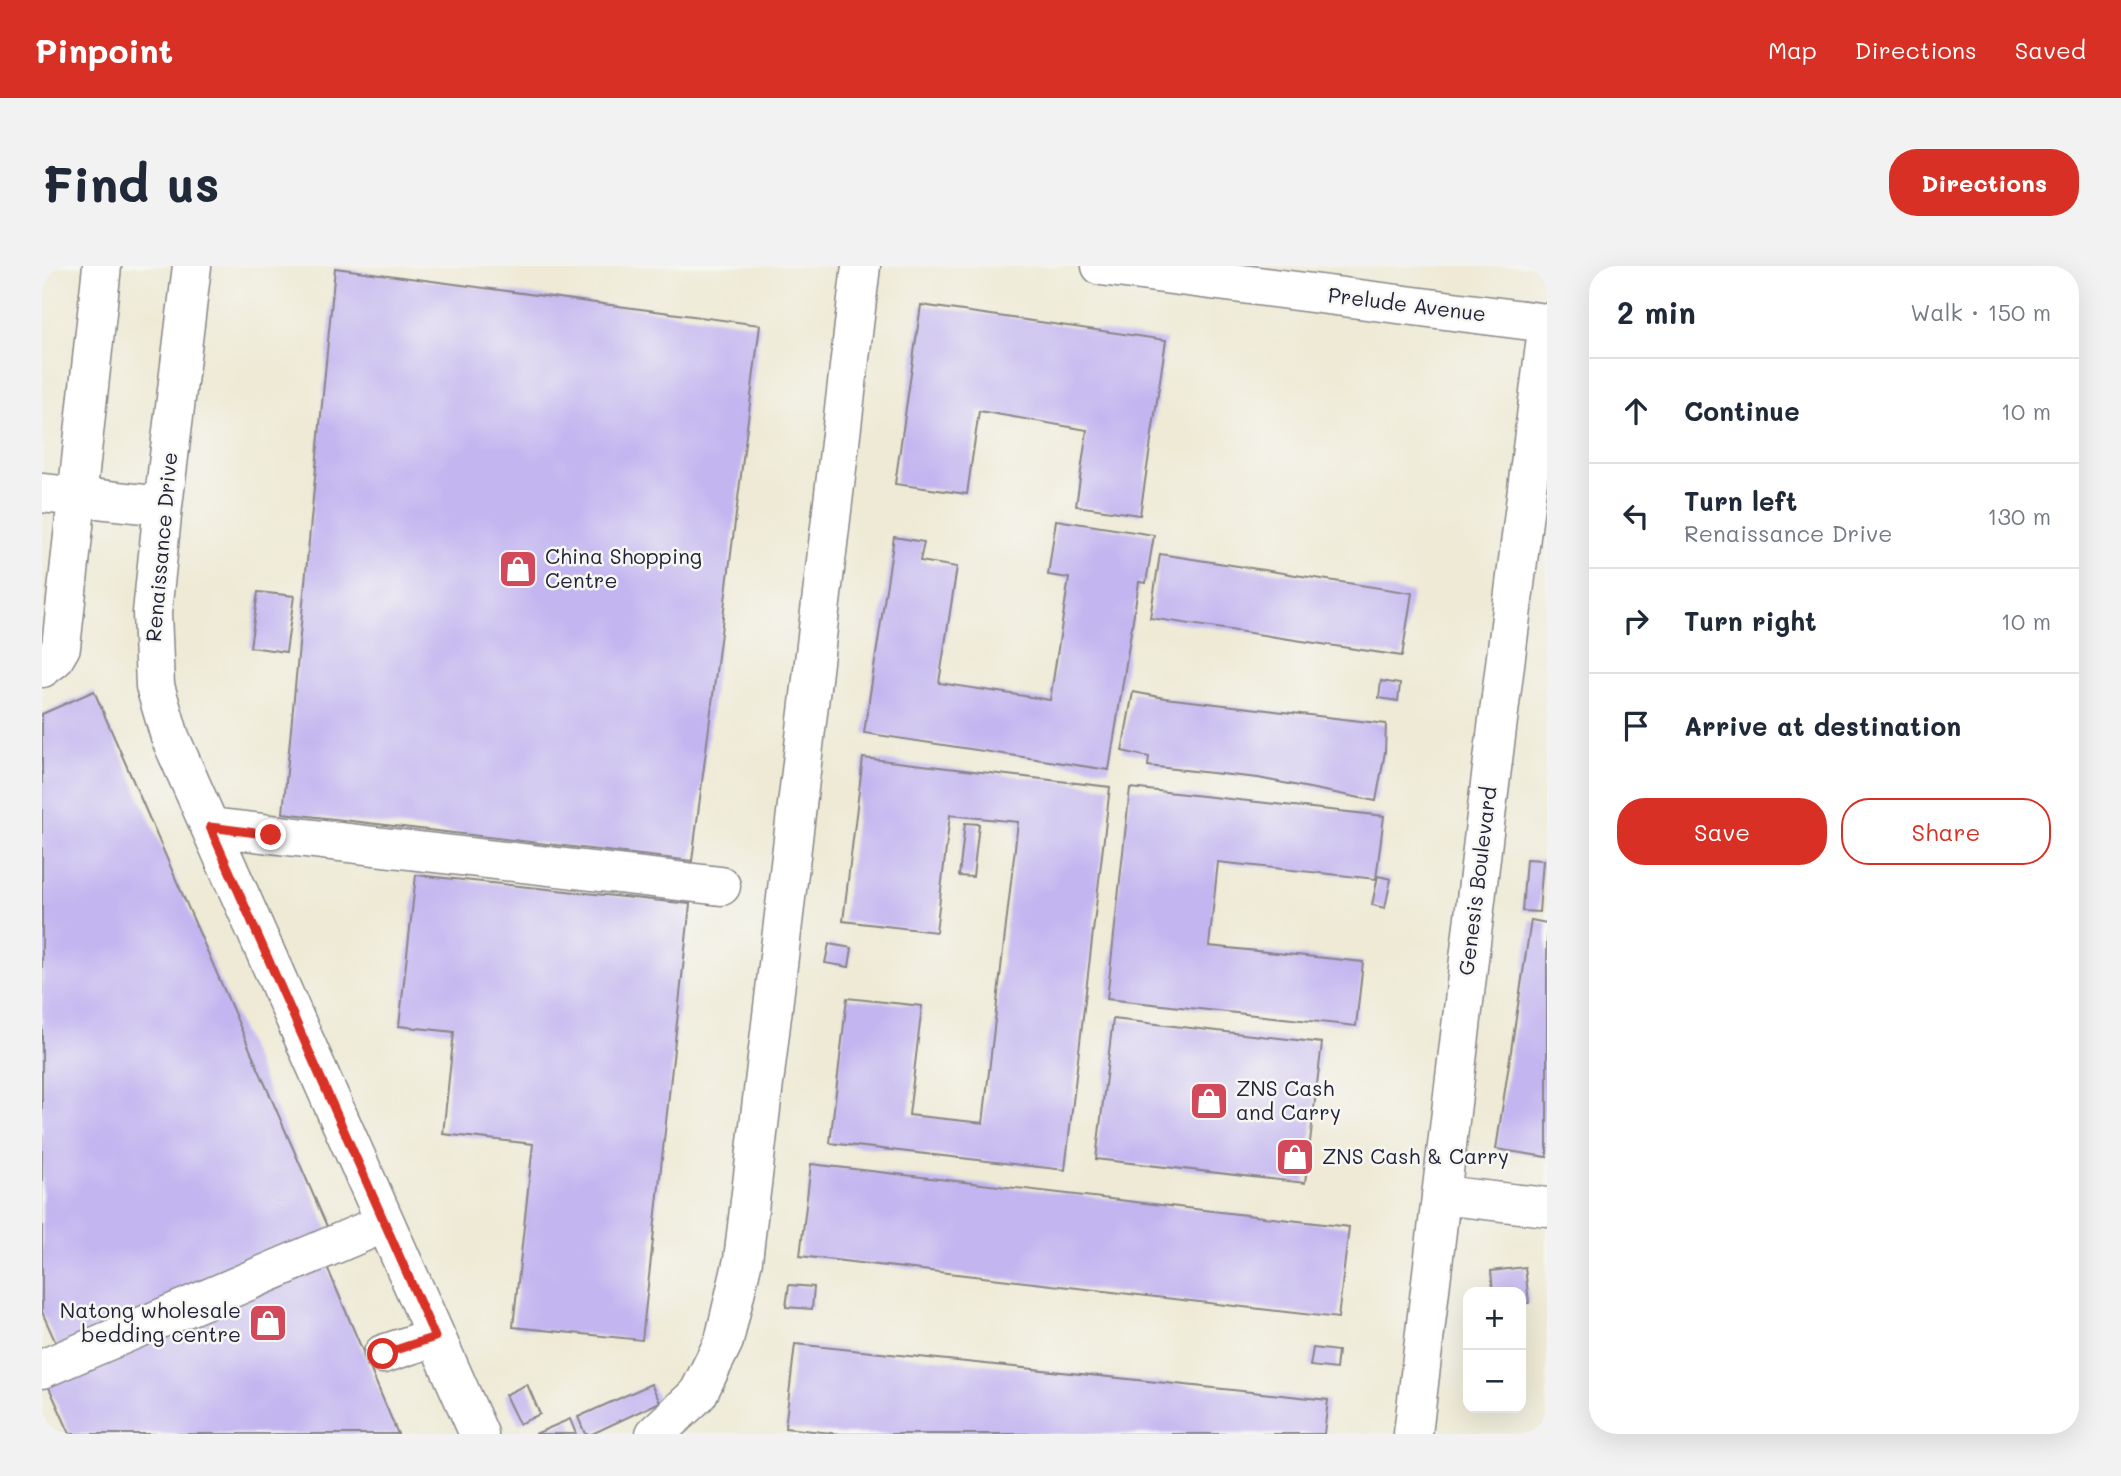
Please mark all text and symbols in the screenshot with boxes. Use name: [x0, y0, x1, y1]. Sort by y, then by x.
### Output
text: Pinpoint: [35, 28, 173, 71]
text: Map: [1768, 34, 1817, 65]
text: Directions: [1855, 34, 1977, 65]
text: Saved: [2015, 34, 2086, 65]
button: Directions: [1889, 149, 2079, 216]
text: Find us: [42, 151, 220, 214]
street label: Prelude Avenue: [1327, 280, 1488, 327]
text: 2 min: [1617, 292, 1696, 332]
text: Walk · 150 m: [1910, 297, 2051, 327]
icon: ahead: [1617, 392, 1655, 430]
text: Continue: [1684, 394, 1800, 428]
text: 10 m: [2001, 396, 2051, 426]
street label: Renaissance Drive: [139, 451, 182, 643]
text: Turn left: [1684, 484, 1797, 518]
icon: left: [1617, 497, 1655, 535]
text: 130 m: [1987, 501, 2051, 531]
text: Renaissance Drive: [1684, 518, 1892, 548]
place label: China Shopping Centre: [545, 542, 702, 593]
shop icon: China Shopping Centre: [497, 548, 539, 590]
icon: right: [1617, 602, 1655, 640]
text: Turn right: [1684, 604, 1817, 638]
text: 10 m: [2001, 606, 2051, 636]
icon: arrive: [1617, 707, 1655, 745]
text: Arrive at destination: [1684, 709, 1961, 743]
street label: Genesis Boulevard: [1452, 785, 1501, 977]
button: Save: [1617, 798, 1827, 865]
button: Share: [1841, 798, 2051, 865]
route end: [255, 819, 286, 850]
place label: ZNS Cash and Carry: [1236, 1074, 1341, 1125]
shop icon: ZNS Cash and Carry: [1188, 1080, 1230, 1122]
shop icon: ZNS Cash & Carry: [1274, 1136, 1316, 1178]
place label: ZNS Cash & Carry: [1322, 1142, 1509, 1169]
map controls: [1463, 1287, 1526, 1413]
button: +: [1463, 1287, 1526, 1350]
place label: Natong wholesale bedding centre: [60, 1296, 241, 1347]
shop icon: Natong wholesale bedding centre: [247, 1302, 289, 1344]
route start: [367, 1338, 398, 1369]
button: −: [1463, 1350, 1526, 1413]

